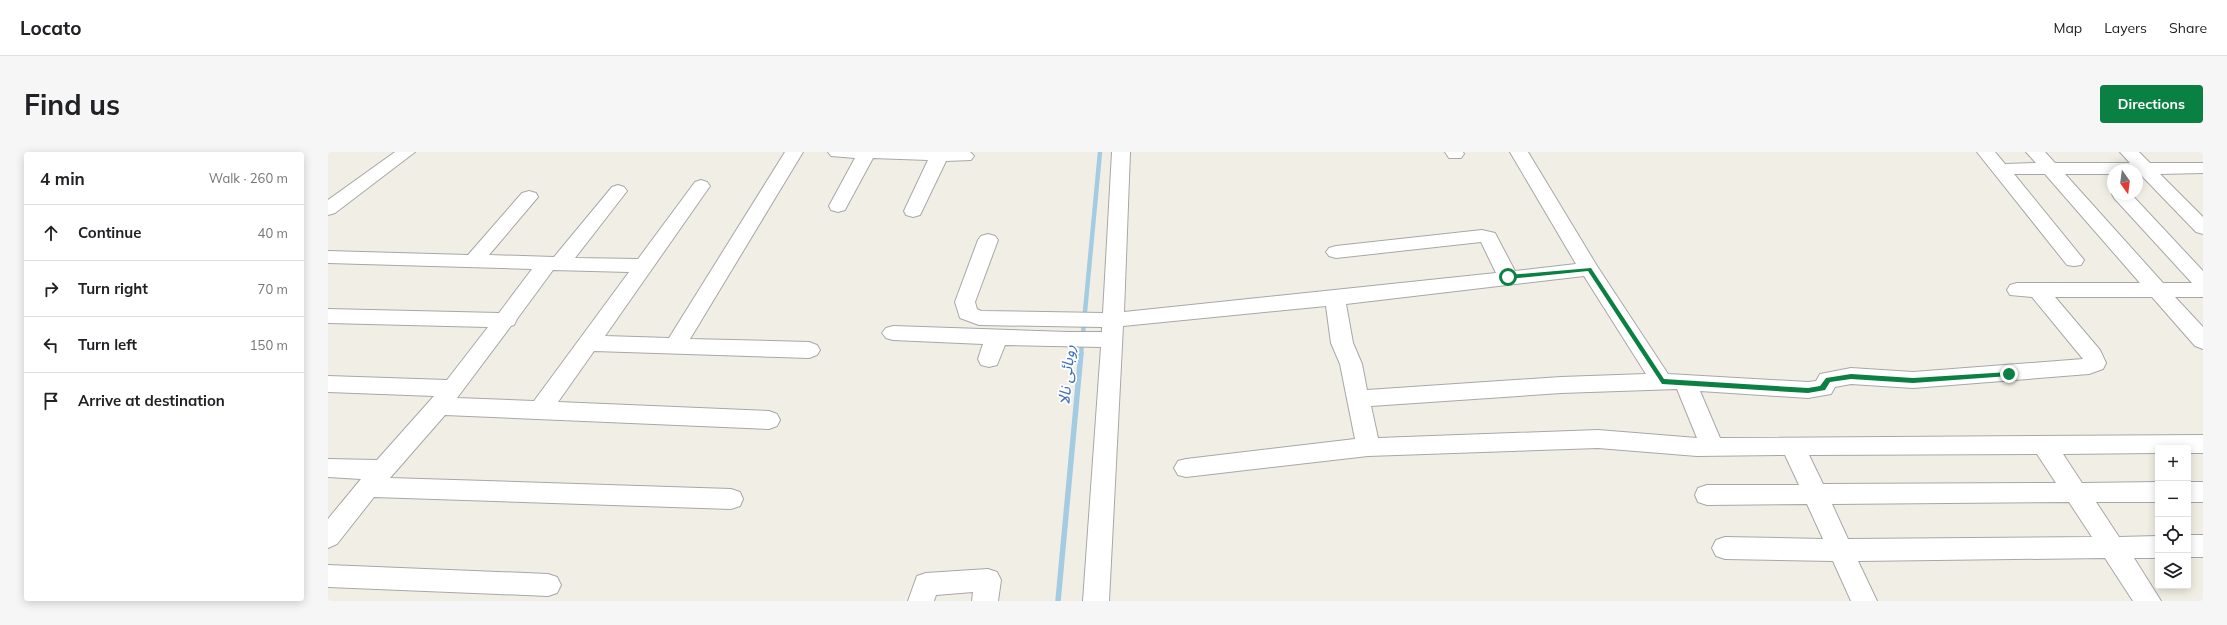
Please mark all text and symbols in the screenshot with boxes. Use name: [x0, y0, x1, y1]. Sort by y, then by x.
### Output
text: Locato: [20, 16, 81, 40]
text: Map: [2053, 19, 2082, 37]
text: Layers: [2104, 19, 2147, 37]
text: Share: [2169, 19, 2207, 37]
button: Directions: [2100, 85, 2203, 123]
text: Find us: [24, 87, 120, 122]
north arrow: [2107, 164, 2143, 200]
text: 4 min: [40, 168, 85, 189]
text: Walk · 260 m: [209, 170, 288, 186]
icon: ahead: [40, 222, 62, 244]
text: Continue: [78, 223, 141, 242]
text: 40 m: [258, 225, 288, 241]
route start: [1499, 268, 1517, 286]
icon: right: [40, 278, 62, 300]
text: Turn right: [78, 279, 148, 298]
text: 70 m: [258, 281, 288, 297]
icon: left: [40, 334, 62, 356]
text: Turn left: [78, 335, 137, 354]
text: 150 m: [250, 337, 288, 353]
water label: روہائی نالا: [1053, 344, 1079, 406]
route end: [2000, 365, 2018, 383]
icon: arrive: [40, 390, 62, 412]
text: Arrive at destination: [78, 391, 225, 410]
map controls: [2155, 445, 2191, 589]
button: +: [2155, 445, 2191, 481]
button: −: [2155, 481, 2191, 517]
button: locate: [2155, 517, 2191, 553]
button: layers: [2155, 553, 2191, 589]

